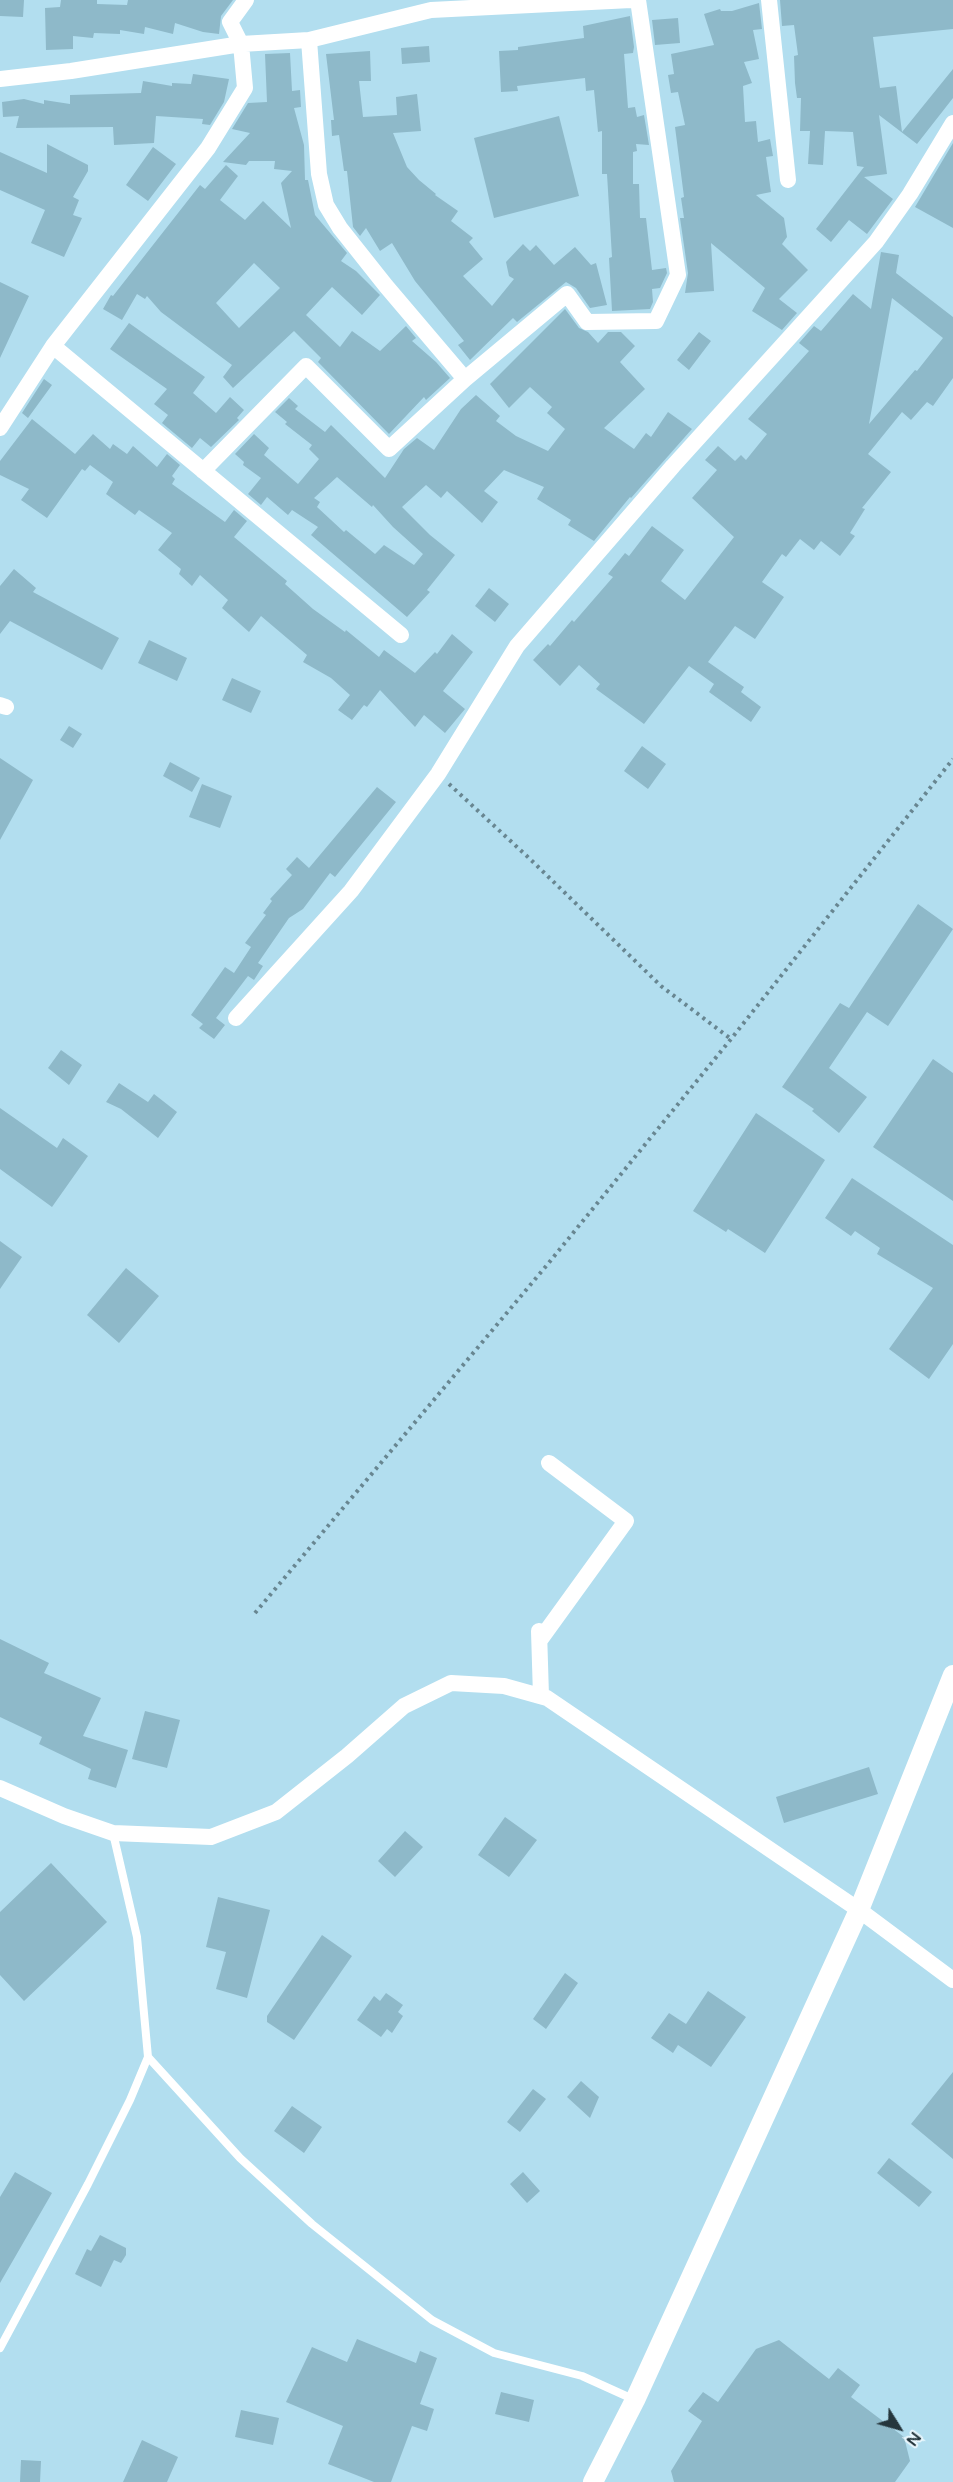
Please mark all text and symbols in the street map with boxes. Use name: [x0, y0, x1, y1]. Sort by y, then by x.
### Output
north arrow: [869, 2398, 929, 2458]
text: N: [902, 2428, 925, 2450]

